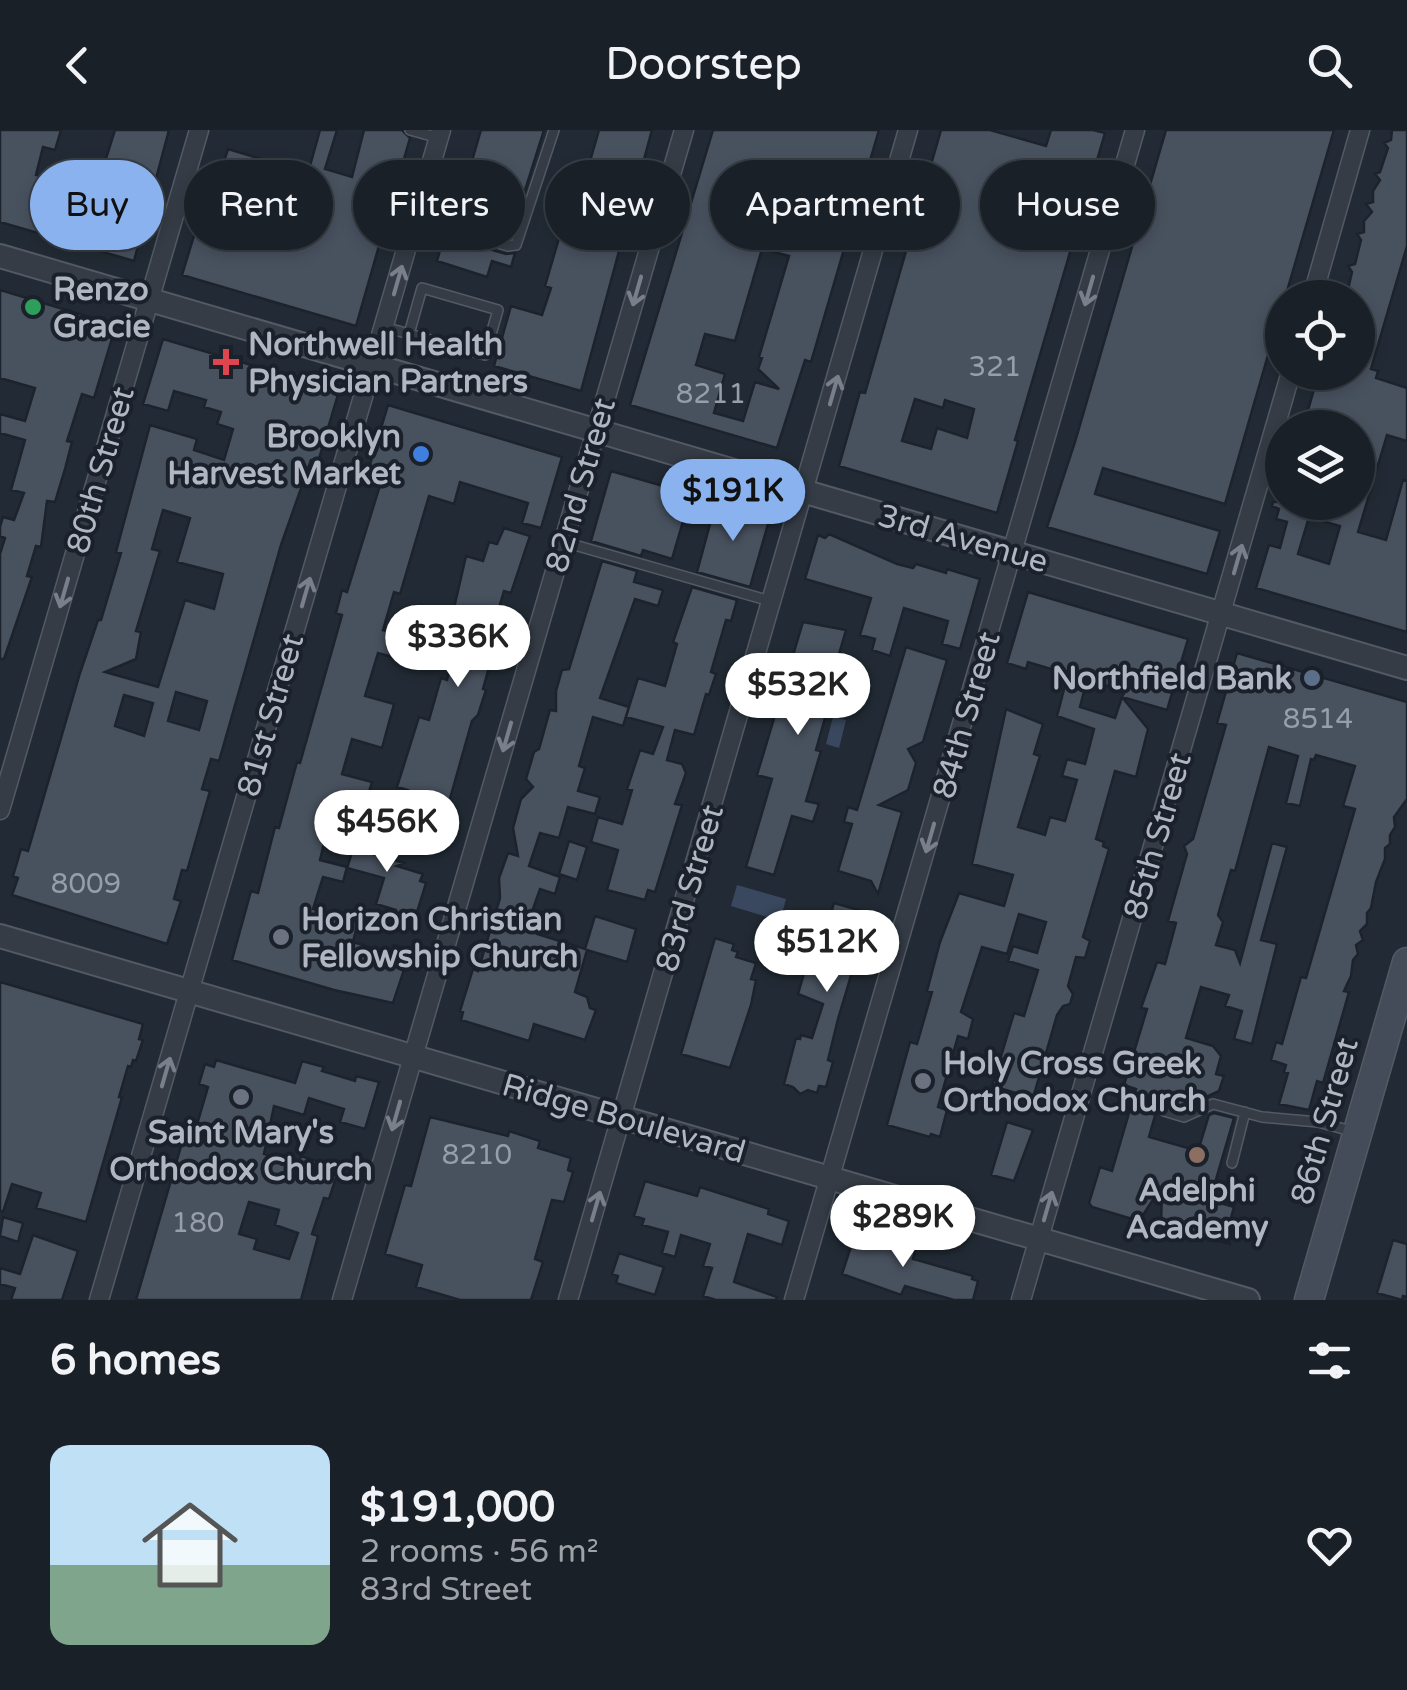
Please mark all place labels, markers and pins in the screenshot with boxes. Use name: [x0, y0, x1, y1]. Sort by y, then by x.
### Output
place label: Renzo Gracie: [53, 271, 151, 346]
marker: Renzo Gracie: [22, 296, 44, 318]
place label: Northwell Health Physician Partners: [248, 326, 528, 401]
marker: Northwell Health Physician Partners: [213, 349, 239, 375]
place label: Brooklyn Harvest Market: [167, 418, 402, 493]
marker: Brooklyn Harvest Market: [410, 443, 432, 465]
pin: $191K: [663, 459, 803, 544]
pin: $336K: [388, 605, 528, 690]
pin: $532K: [728, 653, 868, 738]
place label: Northfield Bank: [1052, 660, 1292, 698]
marker: Northfield Bank: [1301, 667, 1323, 689]
pin: $456K: [317, 790, 457, 875]
place label: Horizon Christian Fellowship Church: [301, 901, 579, 976]
pin: $512K: [757, 910, 897, 995]
marker: Horizon Christian Fellowship Church: [270, 926, 292, 948]
place label: Holy Cross Greek Orthodox Church: [943, 1045, 1206, 1120]
marker: Holy Cross Greek Orthodox Church: [912, 1070, 934, 1092]
marker: Saint Mary's Orthodox Church: [230, 1086, 252, 1108]
place label: Saint Mary's Orthodox Church: [109, 1114, 373, 1189]
marker: Adelphi Academy: [1186, 1144, 1208, 1166]
place label: Adelphi Academy: [1125, 1172, 1269, 1247]
pin: $289K: [833, 1185, 973, 1270]

